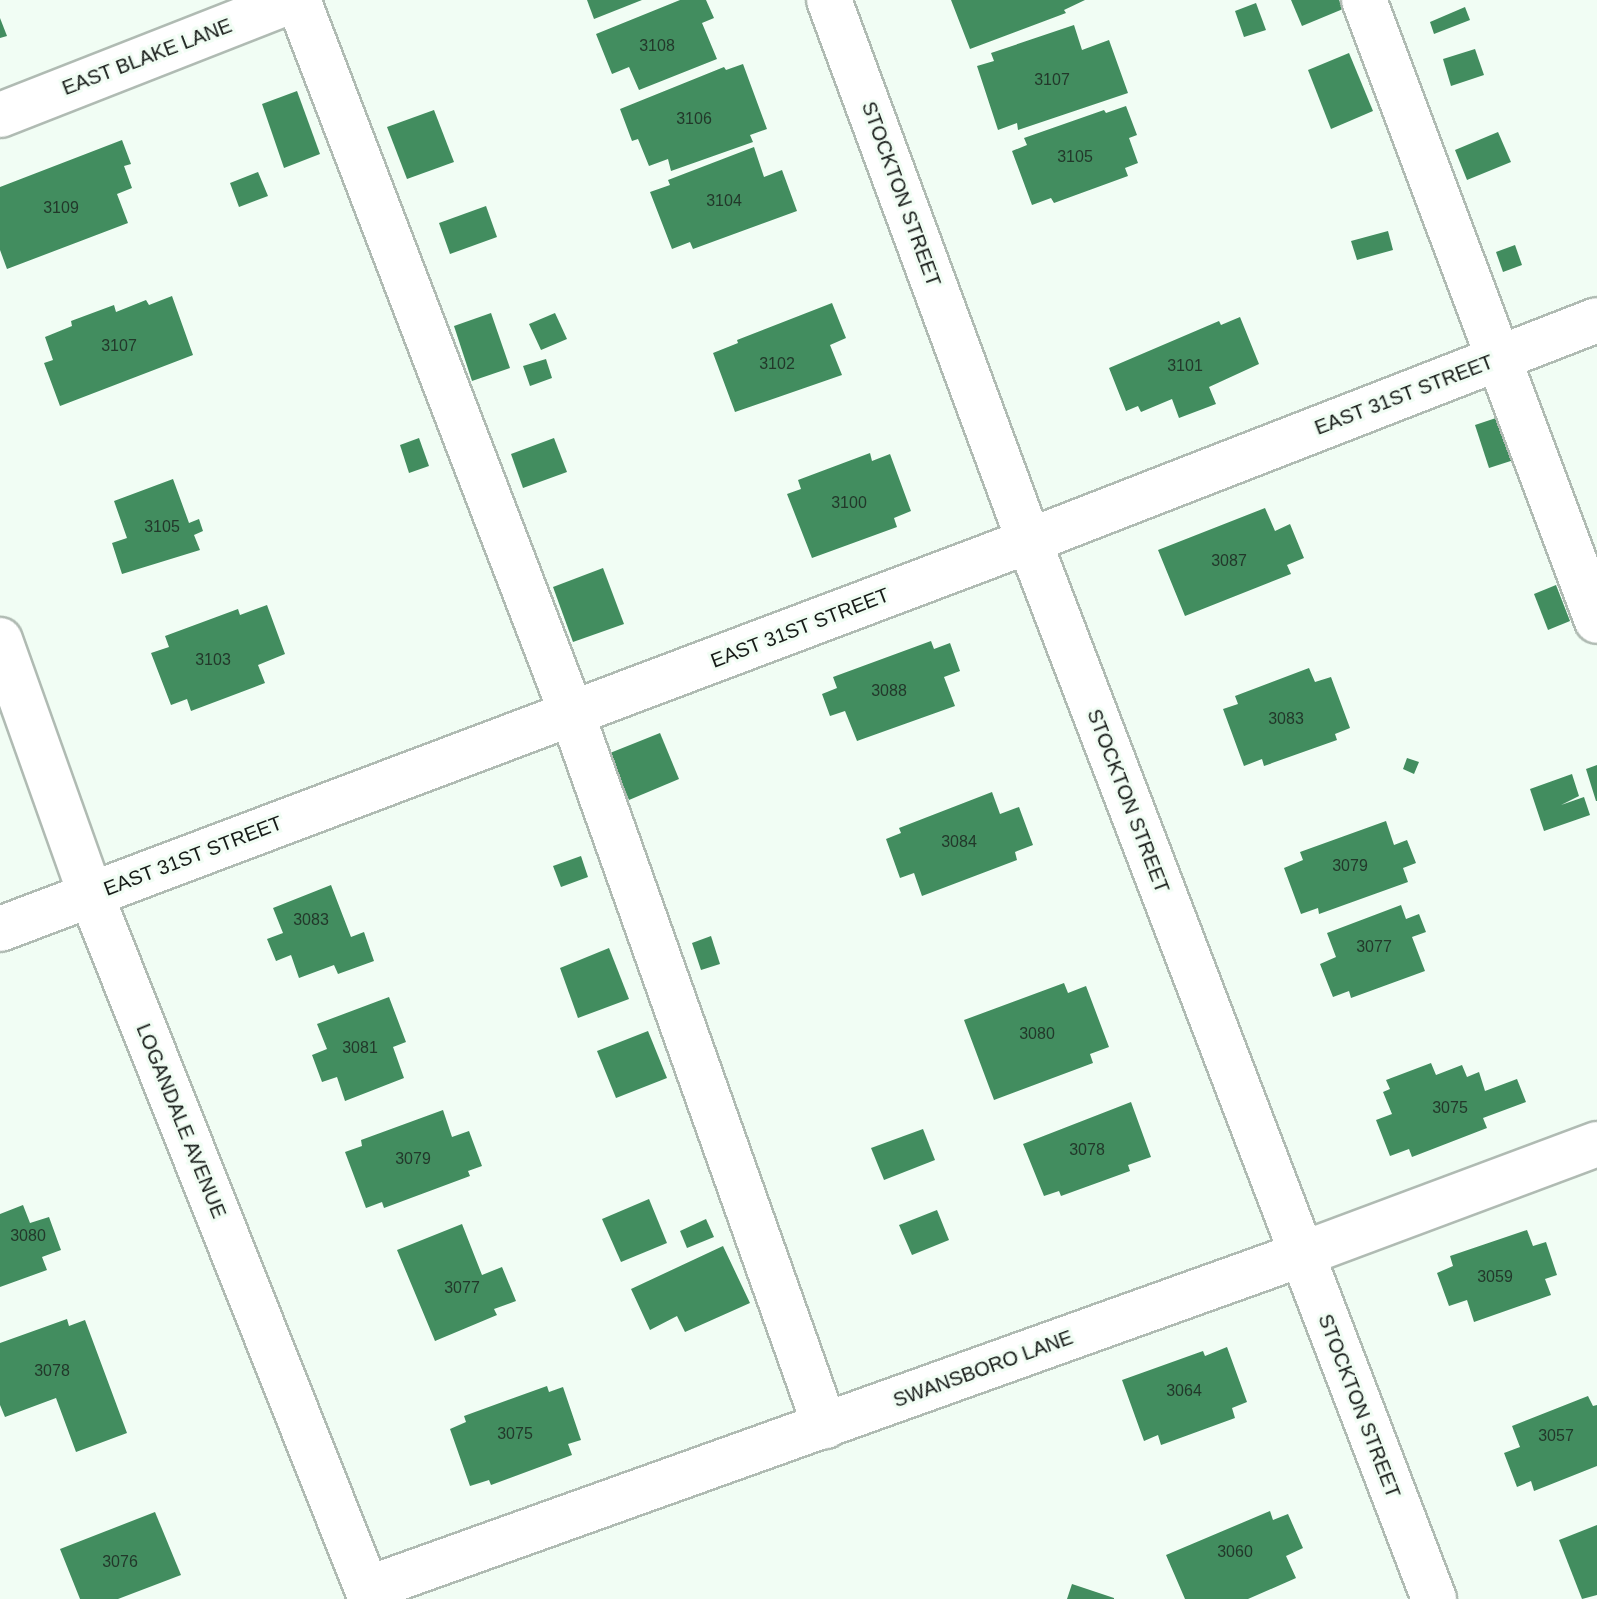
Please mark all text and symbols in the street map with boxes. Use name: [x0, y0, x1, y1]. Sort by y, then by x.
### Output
street label: EAST BLAKE LANE: [59, 14, 235, 100]
house number: 3108: [639, 36, 675, 56]
house number: 3107: [1034, 70, 1070, 90]
street label: STOCKTON STREET: [856, 98, 946, 290]
house number: 3106: [676, 109, 712, 129]
house number: 3105: [1057, 147, 1093, 167]
house number: 3104: [706, 191, 742, 211]
house number: 3109: [43, 198, 79, 218]
house number: 3107: [101, 336, 137, 356]
street label: EAST 31ST STREET: [1311, 350, 1497, 440]
house number: 3102: [759, 354, 795, 374]
house number: 3101: [1167, 356, 1203, 376]
house number: 3100: [831, 493, 867, 513]
house number: 3105: [144, 517, 180, 537]
house number: 3087: [1211, 551, 1247, 571]
street label: EAST 31ST STREET: [707, 583, 893, 673]
house number: 3103: [195, 650, 231, 670]
house number: 3088: [871, 681, 907, 701]
street label: STOCKTON STREET: [1082, 706, 1174, 896]
house number: 3083: [1268, 709, 1304, 729]
street label: EAST 31ST STREET: [100, 811, 286, 901]
house number: 3084: [941, 832, 977, 852]
house number: 3079: [1332, 856, 1368, 876]
house number: 3083: [293, 910, 329, 930]
house number: 3077: [1356, 937, 1392, 957]
street label: LOGANDALE AVENUE: [131, 1020, 231, 1222]
house number: 3080: [1019, 1024, 1055, 1044]
house number: 3081: [342, 1038, 378, 1058]
house number: 3075: [1432, 1098, 1468, 1118]
house number: 3078: [1069, 1140, 1105, 1160]
house number: 3079: [395, 1149, 431, 1169]
house number: 3080: [10, 1226, 46, 1246]
house number: 3059: [1477, 1267, 1513, 1287]
house number: 3077: [444, 1278, 480, 1298]
street label: STOCKTON STREET: [1313, 1311, 1405, 1501]
street label: SWANSBORO LANE: [890, 1325, 1076, 1413]
house number: 3078: [34, 1361, 70, 1381]
house number: 3064: [1166, 1381, 1202, 1401]
house number: 3075: [497, 1424, 533, 1444]
house number: 3057: [1538, 1426, 1574, 1446]
house number: 3060: [1217, 1542, 1253, 1562]
house number: 3076: [102, 1552, 138, 1572]

